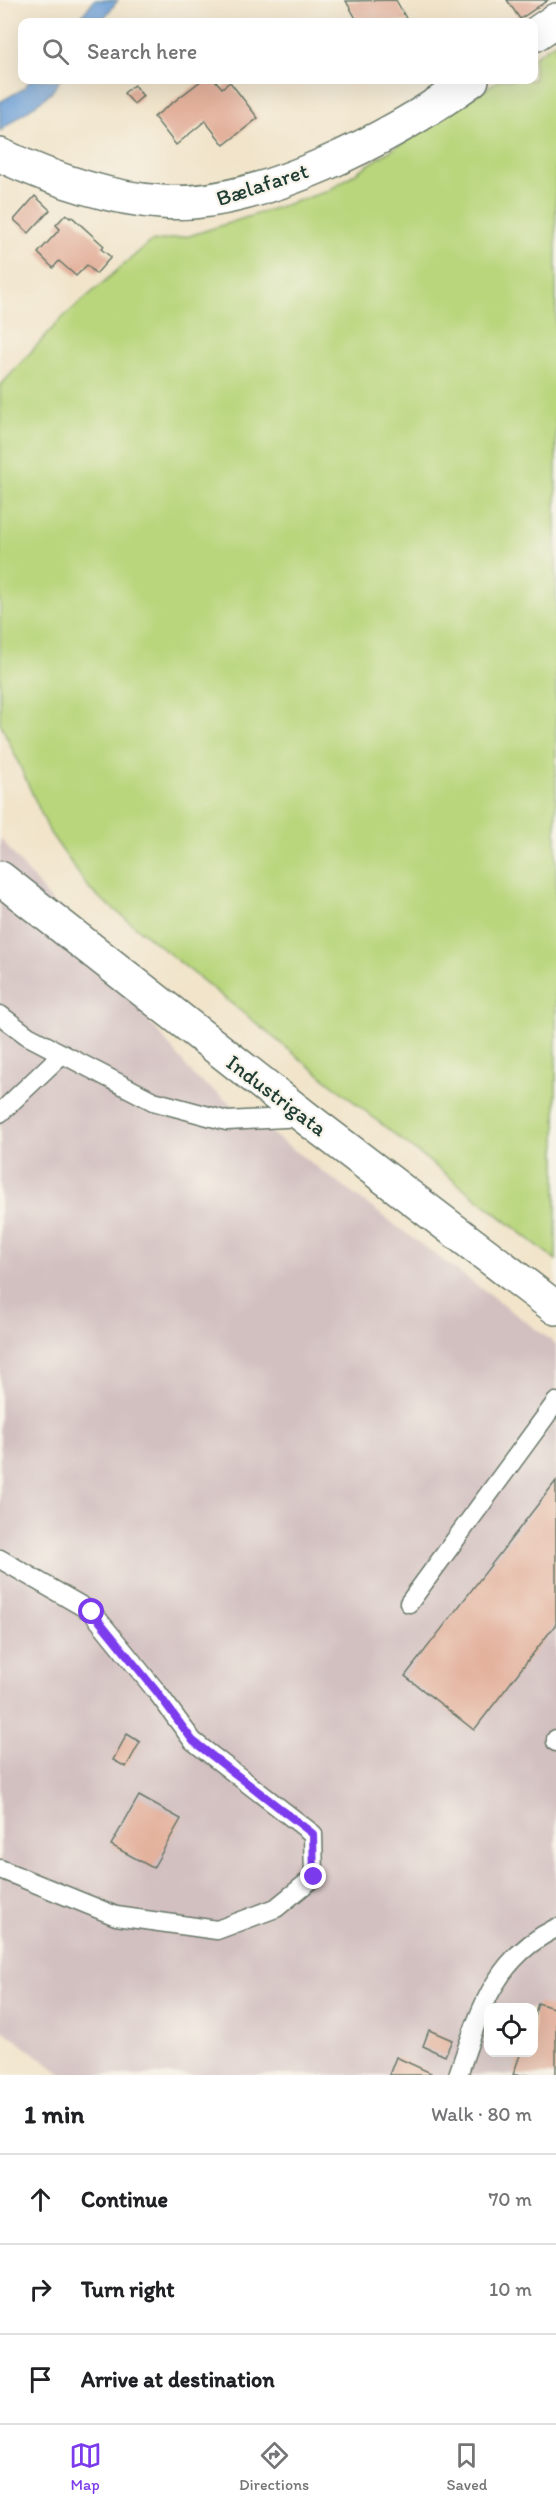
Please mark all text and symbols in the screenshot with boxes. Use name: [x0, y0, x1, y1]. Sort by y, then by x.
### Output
search box: [18, 18, 538, 84]
icon: search: [39, 35, 72, 68]
text: Search here: [87, 38, 197, 65]
street label: Bælafaret: [213, 157, 312, 212]
street label: Industrigata: [221, 1049, 333, 1142]
route start: [78, 1598, 104, 1624]
route end: [300, 1863, 326, 1889]
map controls: [484, 2003, 538, 2057]
button: locate: [484, 2003, 538, 2057]
text: 1 min: [24, 2098, 84, 2130]
text: Walk · 80 m: [431, 2102, 532, 2126]
icon: ahead: [24, 2183, 57, 2216]
text: Continue: [81, 2186, 168, 2213]
text: 70 m: [488, 2187, 532, 2211]
icon: right: [24, 2273, 57, 2306]
text: Turn right: [81, 2276, 175, 2303]
text: 10 m: [489, 2277, 532, 2301]
icon: arrive: [24, 2363, 57, 2396]
text: Arrive at destination: [81, 2366, 275, 2393]
tab: Map: [69, 2439, 102, 2494]
tab: Directions: [239, 2439, 309, 2494]
tab: Saved: [447, 2439, 487, 2494]

